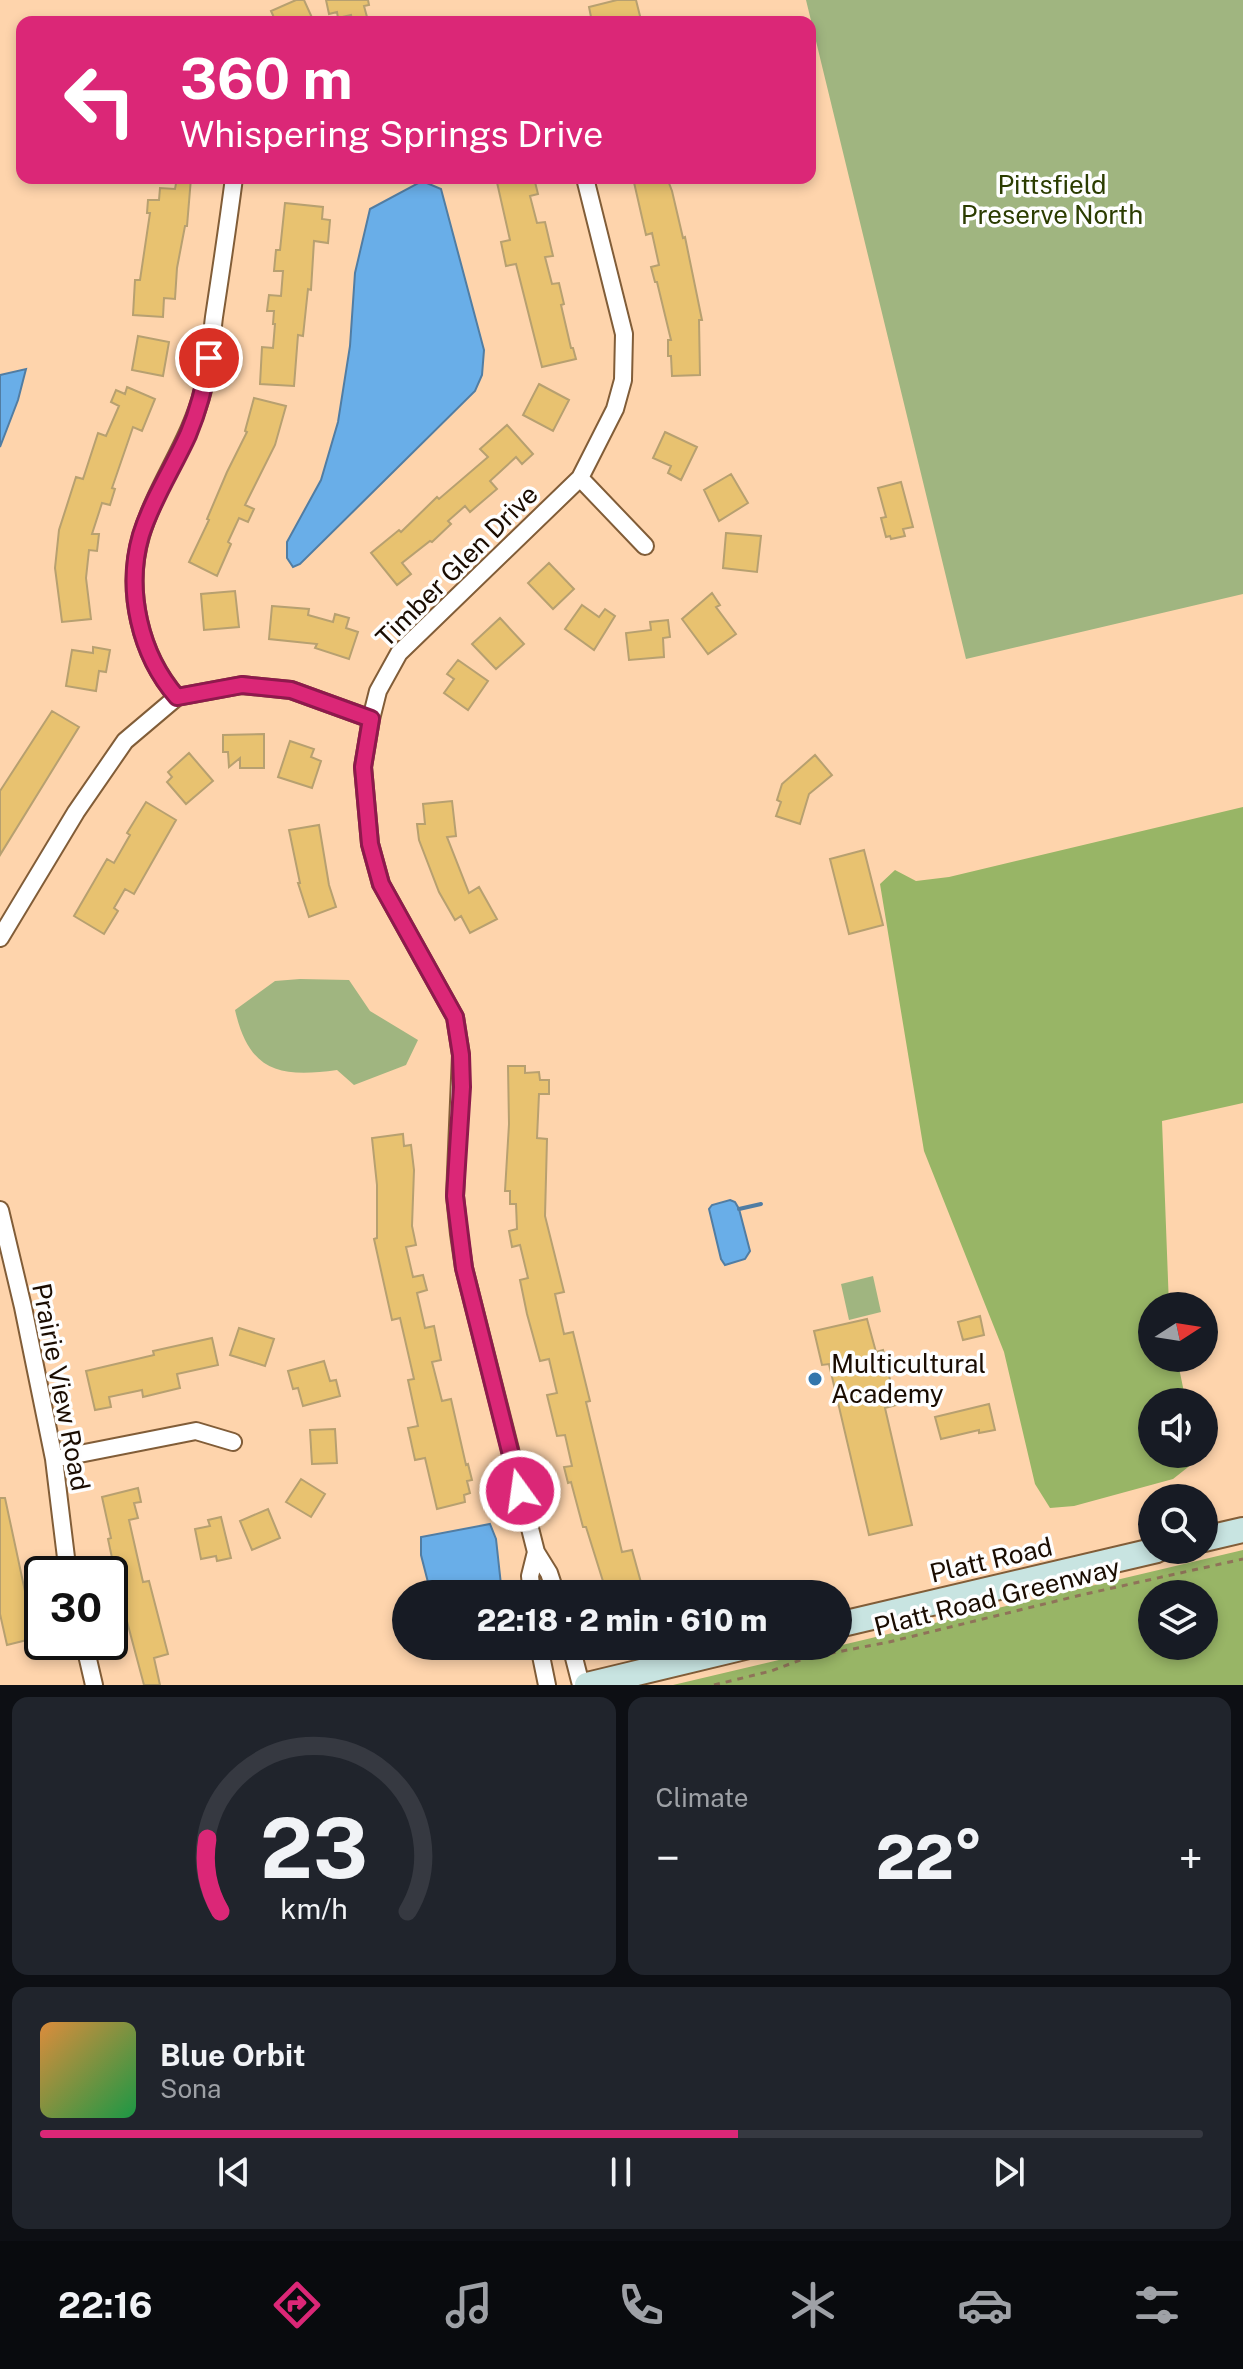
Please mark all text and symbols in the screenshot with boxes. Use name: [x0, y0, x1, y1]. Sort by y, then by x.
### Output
text: 360 m: [180, 46, 353, 112]
icon: left: [48, 48, 152, 152]
text: Whispering Springs Drive: [180, 113, 603, 155]
park label: Pittsfield Preserve North: [961, 169, 1143, 230]
pin: [175, 324, 243, 392]
icon: arrive: [187, 336, 231, 380]
street label: Timber Glen Drive: [369, 478, 544, 653]
street label: Prairie View Road: [26, 1281, 97, 1493]
north arrow: [1138, 1292, 1218, 1372]
map controls: [1138, 1292, 1218, 1660]
place label: Multicultural Academy: [831, 1348, 986, 1409]
marker: Multicultural Academy: [806, 1370, 824, 1388]
button: sound: [1138, 1388, 1218, 1468]
position arrow: [478, 1449, 562, 1533]
button: search: [1138, 1484, 1218, 1564]
street label: Platt Road: [927, 1530, 1055, 1589]
street label: Platt Road Greenway: [871, 1551, 1123, 1642]
speed limit sign: 30: [24, 1556, 128, 1660]
button: layers: [1138, 1580, 1218, 1660]
text: 22:18 · 2 min · 610 m: [477, 1602, 767, 1638]
text: Climate: [656, 1782, 749, 1813]
text: 23: [260, 1799, 368, 1897]
text: 22°: [876, 1822, 983, 1893]
text: −: [656, 1832, 680, 1884]
text: +: [1179, 1832, 1203, 1884]
text: km/h: [280, 1892, 347, 1925]
text: Blue Orbit: [160, 2037, 306, 2073]
text: Sona: [160, 2073, 221, 2104]
icon: previous: [212, 2150, 256, 2194]
icon: pause: [599, 2150, 643, 2194]
icon: next: [987, 2150, 1031, 2194]
icon: directions: [269, 2277, 325, 2333]
icon: music: [441, 2277, 497, 2333]
icon: phone: [613, 2277, 669, 2333]
icon: climate: [785, 2277, 841, 2333]
icon: car: [957, 2277, 1013, 2333]
icon: filters: [1129, 2277, 1185, 2333]
text: 22:16: [58, 2284, 153, 2326]

